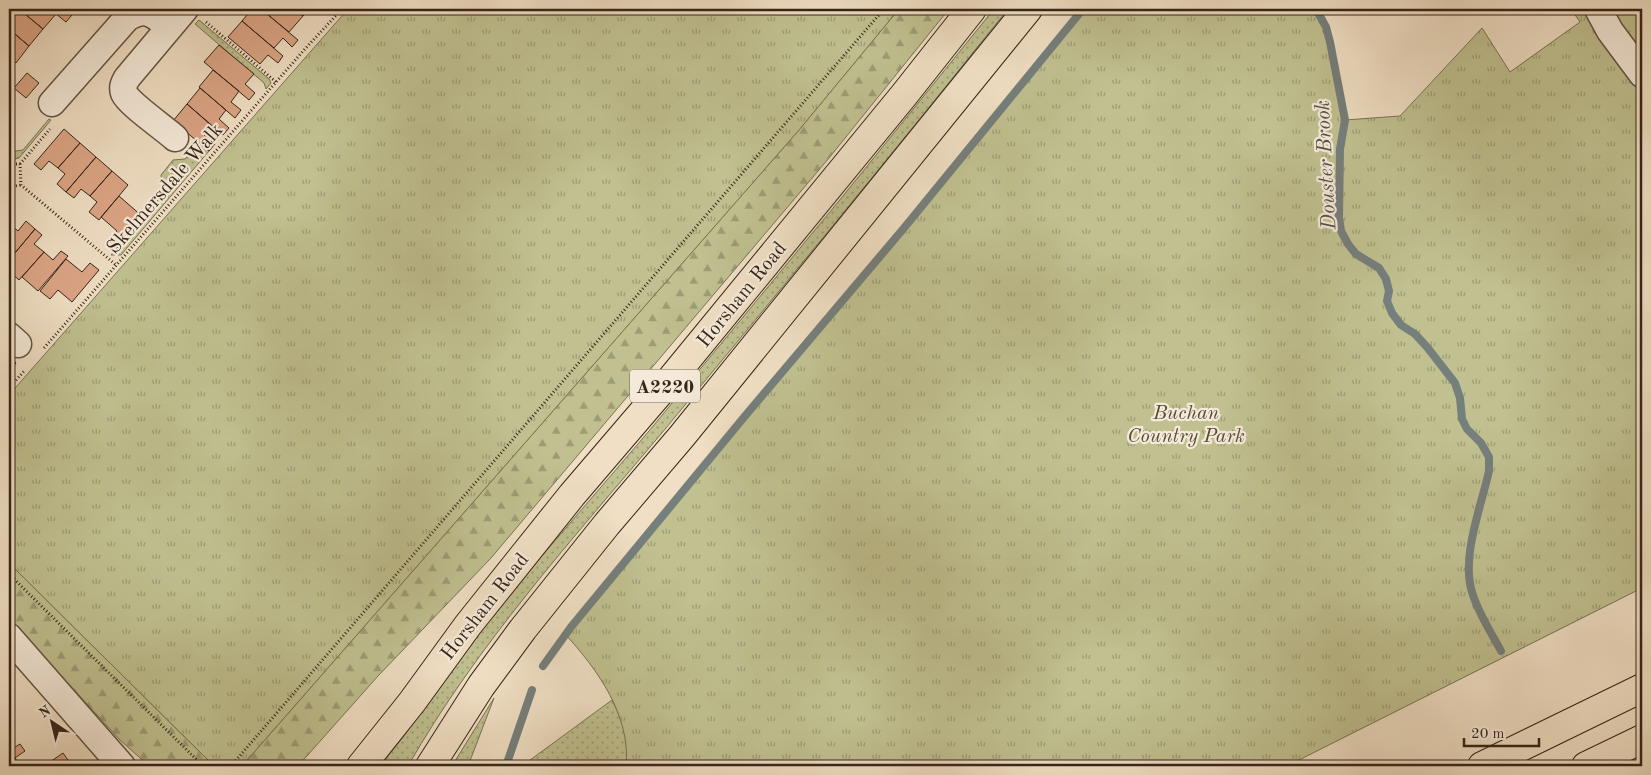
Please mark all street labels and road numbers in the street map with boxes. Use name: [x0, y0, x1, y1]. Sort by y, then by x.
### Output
street label: Skelmersdale Walk: [104, 120, 227, 258]
street label: Horsham Road: [694, 239, 791, 352]
road number: A2220: [630, 370, 700, 402]
street label: Horsham Road: [438, 550, 533, 664]

